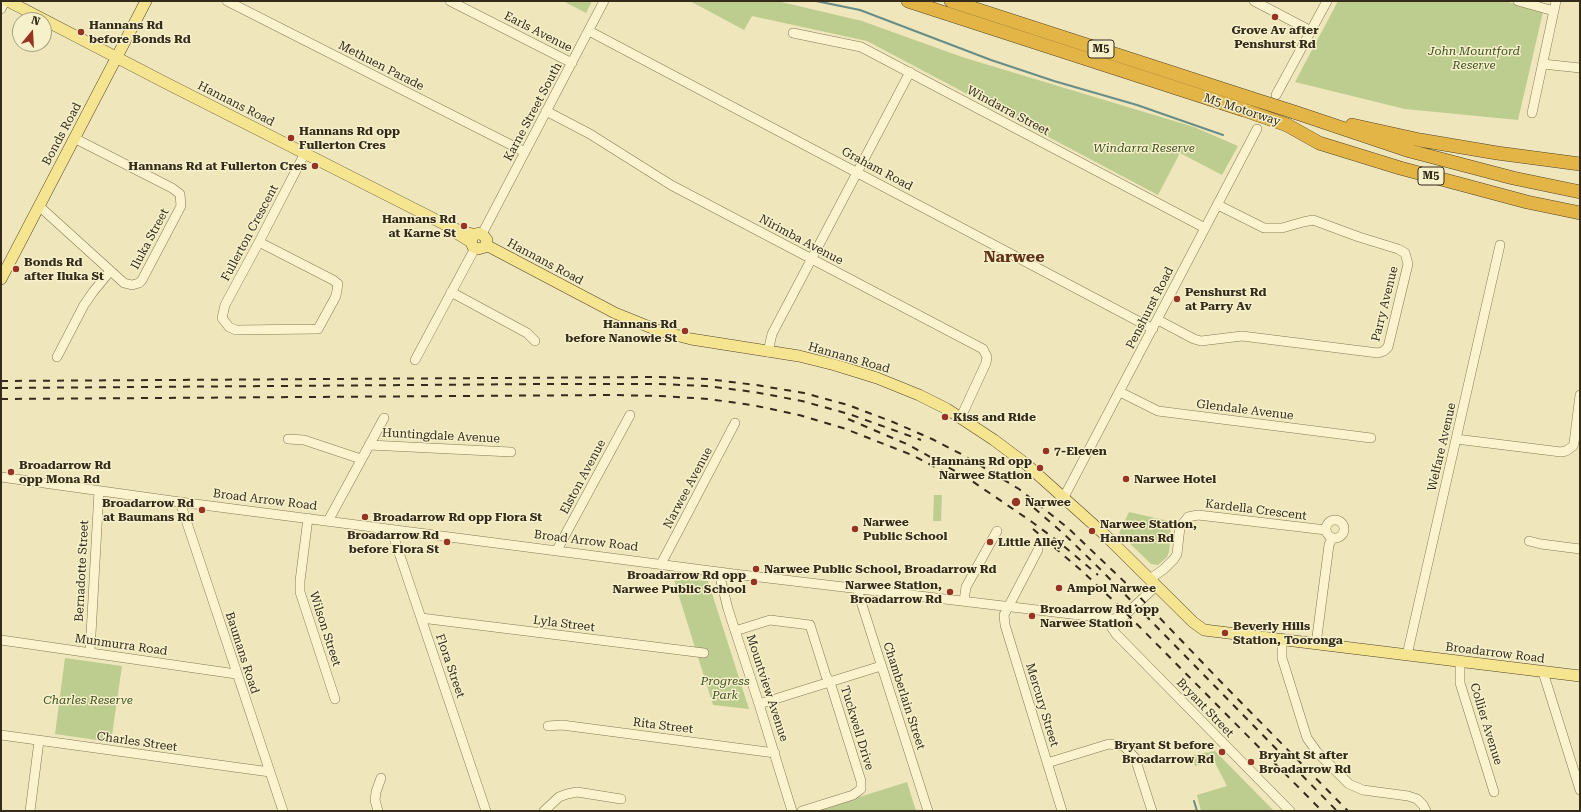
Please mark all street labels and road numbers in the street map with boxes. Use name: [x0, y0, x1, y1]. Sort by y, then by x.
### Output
street label: Earls Avenue: [501, 9, 575, 55]
street label: Methuen Parade: [336, 38, 426, 94]
road number: M5: [1088, 40, 1114, 58]
street label: Karne Street South: [501, 60, 565, 164]
street label: Hannans Road: [195, 78, 277, 130]
street label: Windarra Street: [964, 83, 1052, 139]
street label: M5 Motorway: [1202, 91, 1282, 129]
street label: Bonds Road: [39, 100, 85, 168]
street label: Graham Road: [839, 144, 915, 194]
road number: M5: [1418, 167, 1444, 185]
street label: Fullerton Crescent: [218, 182, 282, 284]
street label: Iluka Street: [128, 206, 172, 272]
street label: Nirimba Avenue: [757, 212, 845, 268]
street label: Hannans Road: [504, 236, 586, 288]
street label: Penshurst Road: [1123, 265, 1177, 351]
street label: Parry Avenue: [1369, 265, 1401, 343]
street label: Hannans Road: [806, 339, 892, 377]
street label: Glendale Avenue: [1196, 397, 1294, 423]
street label: Welfare Avenue: [1425, 401, 1459, 493]
street label: Huntingdale Avenue: [382, 426, 500, 446]
street label: Elston Avenue: [557, 437, 609, 517]
street label: Narwee Avenue: [660, 445, 716, 531]
street label: Broad Arrow Road: [212, 486, 318, 514]
street label: Kardella Crescent: [1204, 497, 1308, 523]
street label: Bernadotte Street: [72, 520, 92, 622]
street label: Broad Arrow Road: [533, 527, 639, 555]
street label: Wilson Street: [306, 590, 344, 668]
street label: Baumans Road: [222, 610, 262, 696]
street label: Lyla Street: [532, 613, 596, 635]
street label: Munmurra Road: [74, 631, 168, 659]
street label: Flora Street: [432, 632, 468, 700]
street label: Mountview Avenue: [743, 633, 791, 743]
street label: Chamberlain Street: [880, 640, 928, 752]
street label: Broadarrow Road: [1445, 640, 1545, 666]
street label: Mercury Street: [1022, 661, 1062, 749]
street label: Bryant Street: [1173, 676, 1237, 740]
street label: Collier Avenue: [1467, 681, 1505, 767]
street label: Tuckwell Drive: [837, 684, 877, 772]
street label: Rita Street: [632, 715, 694, 737]
street label: Charles Street: [96, 729, 178, 755]

